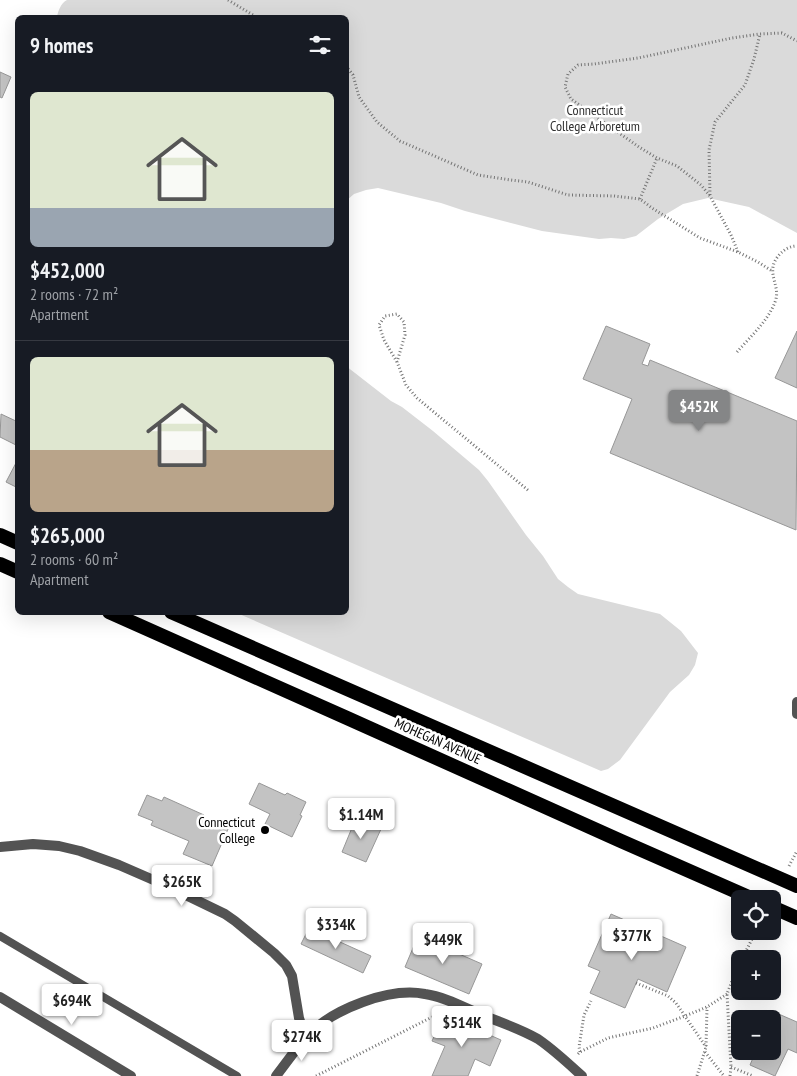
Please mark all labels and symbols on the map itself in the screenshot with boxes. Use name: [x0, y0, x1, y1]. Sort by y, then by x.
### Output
park label: Connecticut College Arboretum: [550, 101, 640, 135]
pin: $452K: [664, 390, 734, 432]
street label: MOHEGAN AVENUE: [392, 714, 484, 768]
pin: $1.14M: [320, 798, 402, 840]
place label: Connecticut College: [198, 813, 255, 847]
marker: Connecticut College: [259, 824, 271, 836]
pin: $265K: [147, 864, 217, 907]
pin: $334K: [301, 908, 371, 950]
pin: $377K: [597, 918, 667, 961]
pin: $449K: [408, 922, 478, 965]
pin: $694K: [37, 984, 107, 1026]
pin: $514K: [427, 1006, 497, 1048]
pin: $274K: [267, 1020, 337, 1062]

